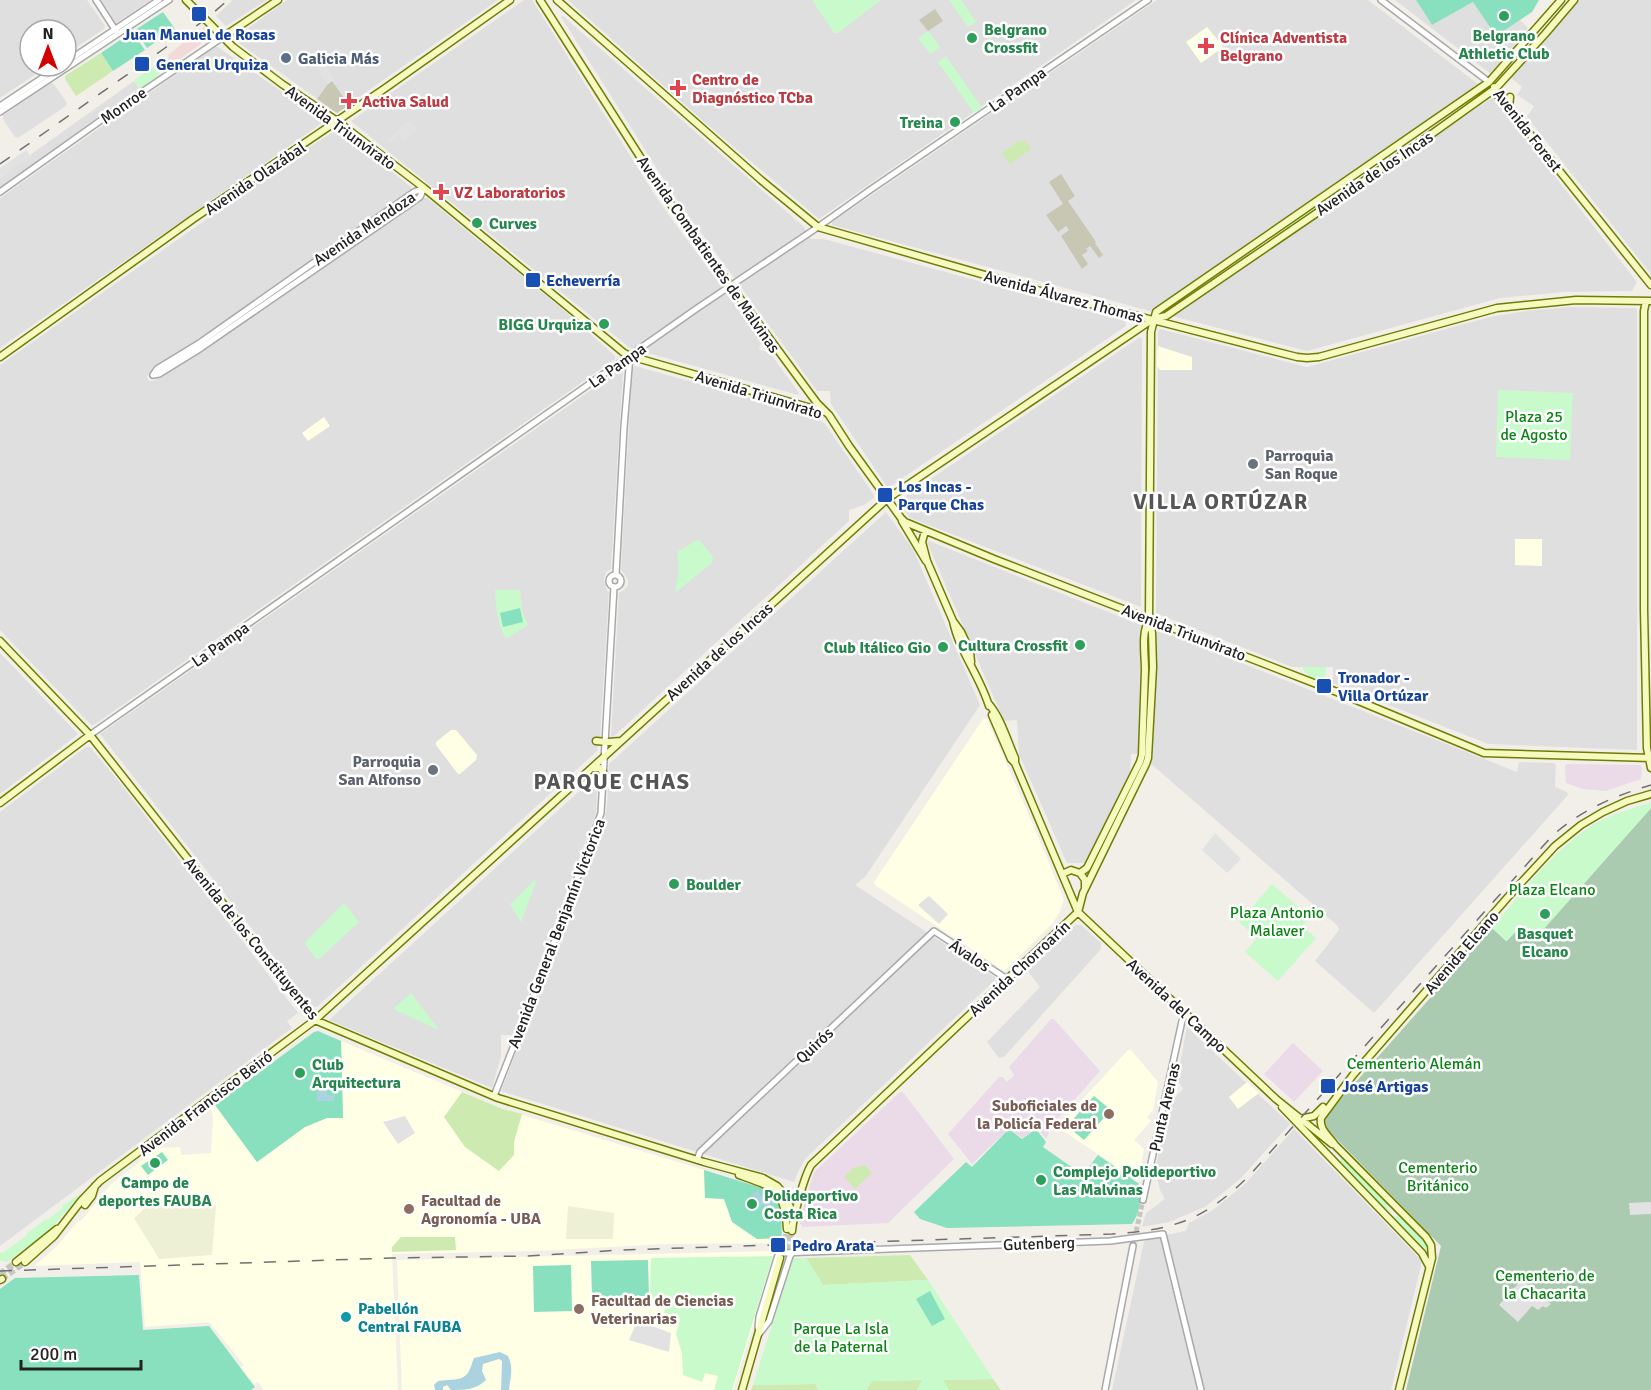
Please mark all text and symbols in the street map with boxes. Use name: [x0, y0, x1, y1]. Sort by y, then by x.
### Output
marker: Juan Manuel de Rosas: [190, 5, 208, 23]
marker: Belgrano Athletic Club: [1497, 9, 1511, 23]
north arrow: [18, 18, 78, 78]
place label: Belgrano Crossfit: [984, 20, 1047, 58]
text: N: [42, 24, 54, 44]
place label: Juan Manuel de Rosas: [123, 25, 275, 45]
place label: Belgrano Athletic Club: [1458, 26, 1550, 64]
place label: Clínica Adventista Belgrano: [1220, 28, 1347, 66]
marker: Belgrano Crossfit: [965, 31, 979, 45]
marker: Clínica Adventista Belgrano: [1197, 37, 1215, 55]
place label: Galicia Más: [298, 49, 379, 69]
marker: Galicia Más: [279, 51, 293, 65]
marker: General Urquiza: [133, 55, 151, 73]
place label: General Urquiza: [156, 55, 269, 75]
street label: La Pampa: [985, 63, 1050, 117]
place label: Centro de Diagnóstico TCba: [692, 70, 813, 108]
marker: Centro de Diagnóstico TCba: [669, 79, 687, 97]
street label: Avenida Triunvirato: [281, 81, 399, 175]
street label: Monroe: [97, 83, 151, 129]
street label: Avenida Forest: [1488, 85, 1566, 177]
marker: Activa Salud: [340, 92, 358, 110]
place label: Activa Salud: [362, 92, 449, 112]
place label: Treina: [900, 113, 943, 133]
marker: Treina: [948, 115, 962, 129]
street label: Avenida de los Incas: [1312, 127, 1437, 220]
street label: Avenida Olazábal: [201, 137, 310, 220]
street label: Avenida Combatientes de Malvinas: [632, 152, 784, 357]
marker: VZ Laboratorios: [432, 183, 450, 201]
place label: VZ Laboratorios: [454, 183, 565, 203]
street label: Avenida Mendoza: [310, 187, 420, 270]
place label: Curves: [489, 214, 537, 234]
marker: Curves: [470, 216, 484, 230]
street label: Avenida Álvarez Thomas: [982, 266, 1146, 328]
marker: Echeverría: [524, 271, 542, 289]
place label: Echeverría: [546, 271, 621, 291]
place label: BIGG Urquiza: [498, 315, 592, 335]
marker: BIGG Urquiza: [597, 317, 611, 331]
street label: La Pampa: [585, 339, 650, 393]
street label: Avenida Triunvirato: [693, 366, 825, 424]
park label: Plaza 25 de Agosto: [1500, 407, 1568, 445]
place label: Parroquia San Roque: [1265, 446, 1338, 484]
marker: Parroquia San Roque: [1246, 457, 1260, 471]
place label: Los Incas - Parque Chas: [898, 477, 984, 515]
marker: Los Incas - Parque Chas: [876, 486, 894, 504]
district label: VILLA ORTÚZAR: [1133, 488, 1309, 515]
street label: Avenida de los Incas: [662, 598, 777, 705]
street label: Avenida Triunvirato: [1119, 600, 1249, 666]
street label: La Pampa: [188, 618, 253, 672]
place label: Cultura Crossfit: [958, 636, 1068, 656]
place label: Club Itálico Gio: [824, 638, 931, 658]
marker: Cultura Crossfit: [1073, 638, 1087, 652]
marker: Club Itálico Gio: [936, 640, 950, 654]
place label: Tronador - Villa Ortúzar: [1338, 668, 1429, 706]
marker: Tronador - Villa Ortúzar: [1315, 677, 1333, 695]
place label: Parroquia San Alfonso: [339, 752, 421, 790]
marker: Parroquia San Alfonso: [426, 763, 440, 777]
district label: PARQUE CHAS: [533, 768, 691, 795]
street label: Avenida General Benjamín Victorica: [504, 816, 610, 1051]
street label: Avenida de los Constituyentes: [179, 853, 323, 1024]
place label: Boulder: [686, 875, 741, 895]
marker: Boulder: [667, 877, 681, 891]
park label: Plaza Elcano: [1509, 880, 1596, 900]
park label: Plaza Antonio Malaver: [1230, 903, 1324, 941]
street label: Avenida Elcano: [1420, 907, 1503, 998]
marker: Basquet Elcano: [1538, 907, 1552, 921]
street label: Avenida Chorroarín: [965, 917, 1075, 1021]
place label: Basquet Elcano: [1517, 924, 1573, 962]
street label: Ávalos: [945, 935, 994, 976]
street label: Avenida del Campo: [1122, 954, 1231, 1057]
street label: Quirós: [792, 1023, 838, 1068]
street label: Avenida Francisco Beiró: [135, 1047, 277, 1161]
park label: Cementerio Alemán: [1347, 1054, 1481, 1074]
place label: Club Arquitectura: [312, 1055, 401, 1093]
street label: Punta Arenas: [1145, 1061, 1185, 1154]
marker: Club Arquitectura: [293, 1066, 307, 1080]
marker: José Artigas: [1319, 1077, 1337, 1095]
place label: José Artigas: [1342, 1077, 1428, 1097]
place label: Suboficiales de la Policía Federal: [977, 1096, 1097, 1134]
marker: Suboficiales de la Policía Federal: [1102, 1107, 1116, 1121]
marker: Campo de deportes FAUBA: [148, 1156, 162, 1170]
park label: Cementerio Británico: [1398, 1158, 1478, 1196]
place label: Complejo Polideportivo Las Malvinas: [1053, 1162, 1216, 1200]
place label: Campo de deportes FAUBA: [98, 1173, 212, 1211]
marker: Complejo Polideportivo Las Malvinas: [1034, 1173, 1048, 1187]
place label: Polideportivo Costa Rica: [764, 1186, 858, 1224]
place label: Facultad de Agronomía - UBA: [421, 1191, 542, 1229]
marker: Polideportivo Costa Rica: [745, 1197, 759, 1211]
marker: Facultad de Agronomía - UBA: [402, 1202, 416, 1216]
street label: Gutenberg: [1003, 1233, 1075, 1255]
marker: Pedro Arata: [769, 1236, 787, 1254]
place label: Pedro Arata: [792, 1236, 874, 1256]
park label: Cementerio de la Chacarita: [1495, 1266, 1595, 1304]
place label: Facultad de Ciencias Veterinarias: [591, 1291, 734, 1329]
place label: Pabellón Central FAUBA: [358, 1299, 462, 1337]
marker: Facultad de Ciencias Veterinarias: [572, 1302, 586, 1316]
marker: Pabellón Central FAUBA: [339, 1310, 353, 1324]
park label: Parque La Isla de la Paternal: [793, 1319, 889, 1357]
scale bar: [21, 1333, 141, 1371]
text: 200 m: [30, 1343, 77, 1365]

